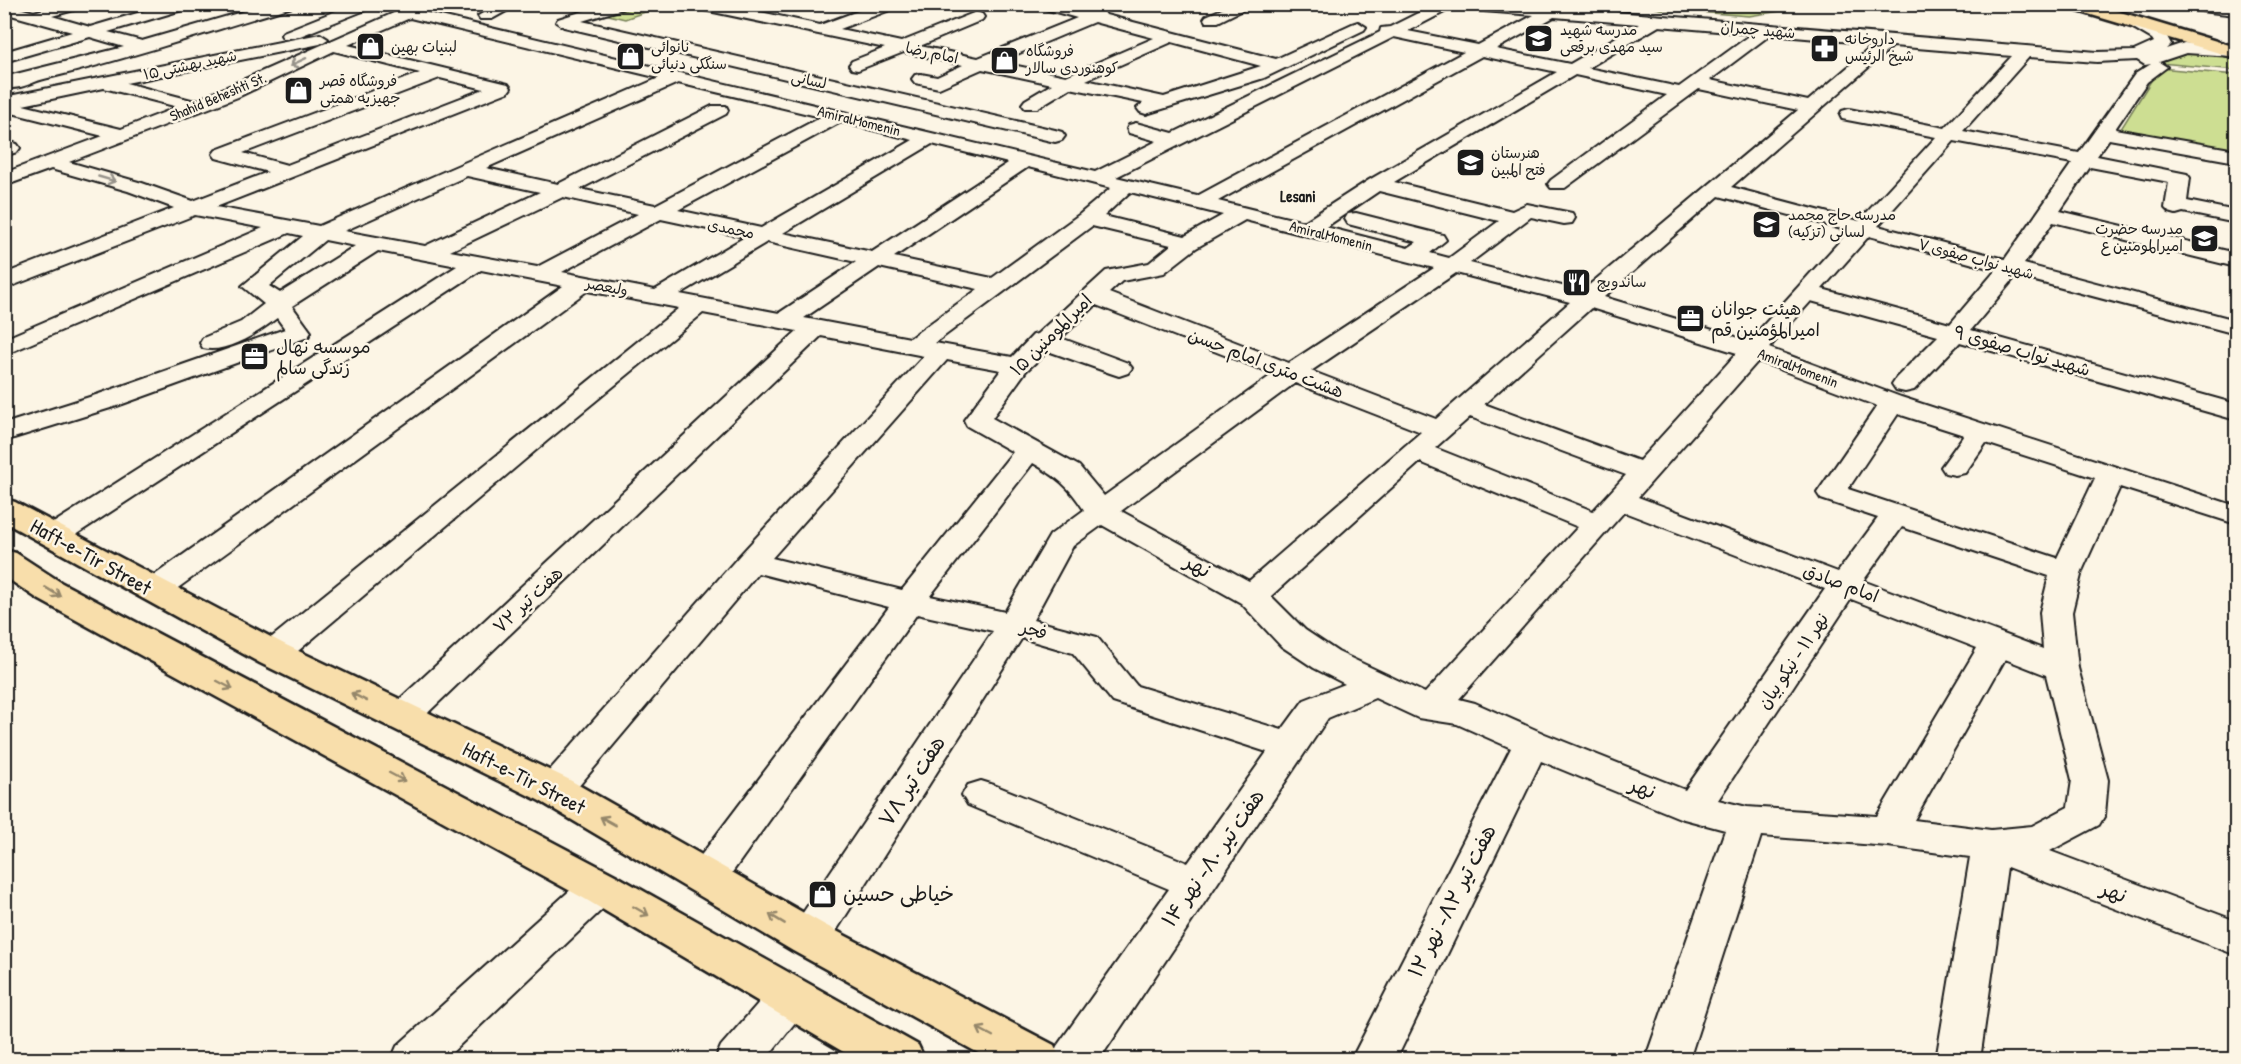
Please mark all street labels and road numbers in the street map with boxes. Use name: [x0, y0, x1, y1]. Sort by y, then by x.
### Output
street label: شهید چمران: [1720, 16, 1796, 43]
street label: امام رضا: [904, 37, 960, 69]
street label: شهید بهشتی ۱۵: [141, 44, 239, 85]
street label: لسانی: [789, 65, 829, 94]
street label: Shahid Beheshti St.: [166, 67, 269, 126]
street label: AmiralMomenin: [816, 100, 903, 141]
street label: محمدی: [706, 213, 757, 244]
street label: AmiralMomenin: [1288, 215, 1375, 256]
street label: شهید نواب صفوی ۷: [1916, 233, 2036, 284]
street label: ولیعصر: [582, 272, 630, 301]
street label: امیرالمومنین ۱۵: [1004, 288, 1097, 381]
street label: شهید نواب صفوی ۹: [1951, 319, 2093, 382]
street label: هشت متری امام حسن: [1184, 321, 1348, 406]
street label: AmiralMomenin: [1755, 343, 1842, 393]
street label: Haft-e-Tir Street: [25, 511, 158, 602]
street label: نهر: [1178, 546, 1217, 585]
street label: امام صادق: [1799, 557, 1883, 610]
street label: هفت تیر ۷۲: [487, 561, 568, 639]
street label: نهر ۱۱ - نیکو بیان: [1751, 608, 1834, 714]
street label: فجر: [1016, 613, 1050, 645]
street label: هفت تیر ۷۸: [871, 730, 952, 832]
street label: Haft-e-Tir Street: [458, 734, 591, 821]
street label: نهر: [1624, 768, 1661, 806]
street label: هفت تیر ۸۰- نهر ۱۴: [1154, 783, 1271, 932]
street label: هفت تیر ۸۲- نهر ۱۲: [1400, 819, 1503, 982]
street label: نهر: [2095, 873, 2131, 910]

